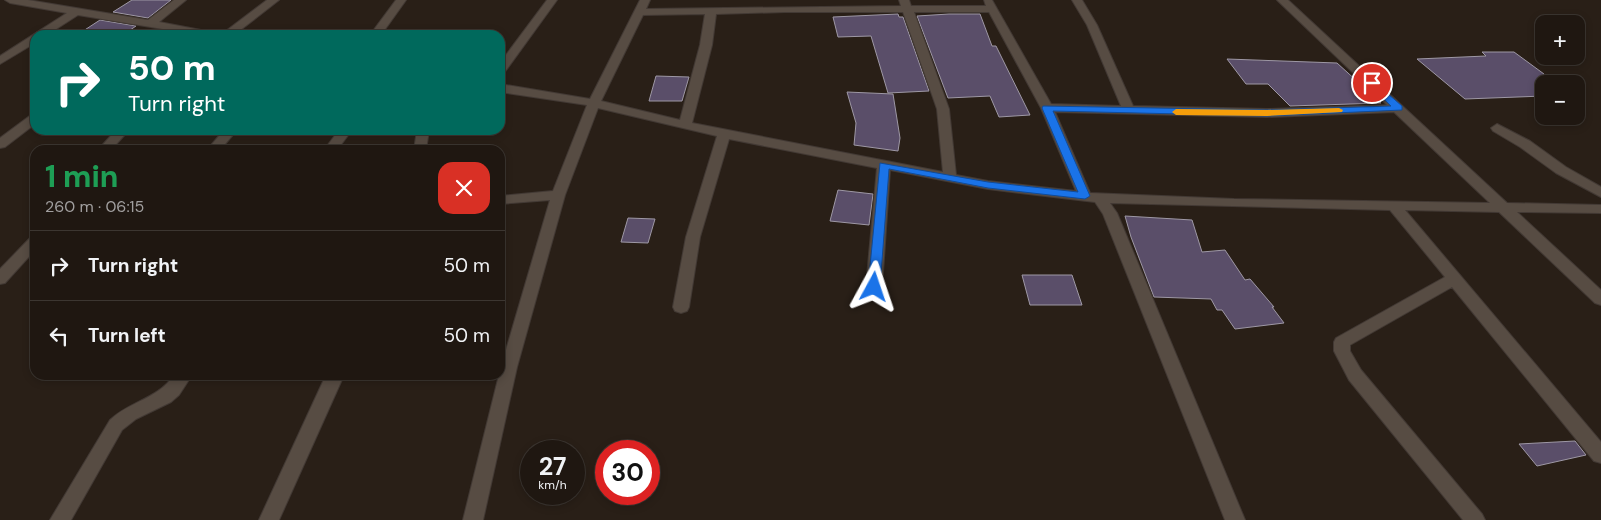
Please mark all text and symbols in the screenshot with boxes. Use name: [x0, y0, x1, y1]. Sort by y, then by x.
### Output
map controls: [1535, 15, 1585, 125]
button: +: [1535, 15, 1585, 65]
text: 50 m: [128, 45, 216, 91]
icon: right: [45, 50, 110, 115]
pin: [1351, 62, 1393, 104]
icon: arrive: [1358, 69, 1386, 97]
button: −: [1535, 75, 1585, 125]
text: Turn right: [128, 89, 225, 118]
text: 1 min: [45, 157, 118, 196]
button: close: [438, 162, 490, 214]
text: 260 m · 06:15: [45, 196, 144, 217]
icon: right: [45, 252, 73, 280]
text: Turn right: [88, 253, 178, 278]
text: 50 m: [443, 253, 490, 278]
position arrow: [847, 260, 899, 312]
icon: left: [45, 322, 73, 350]
text: Turn left: [88, 323, 166, 348]
text: 50 m: [443, 323, 490, 348]
speed limit sign: 30: [595, 440, 660, 505]
text: 27: [539, 450, 566, 483]
text: km/h: [538, 477, 567, 493]

